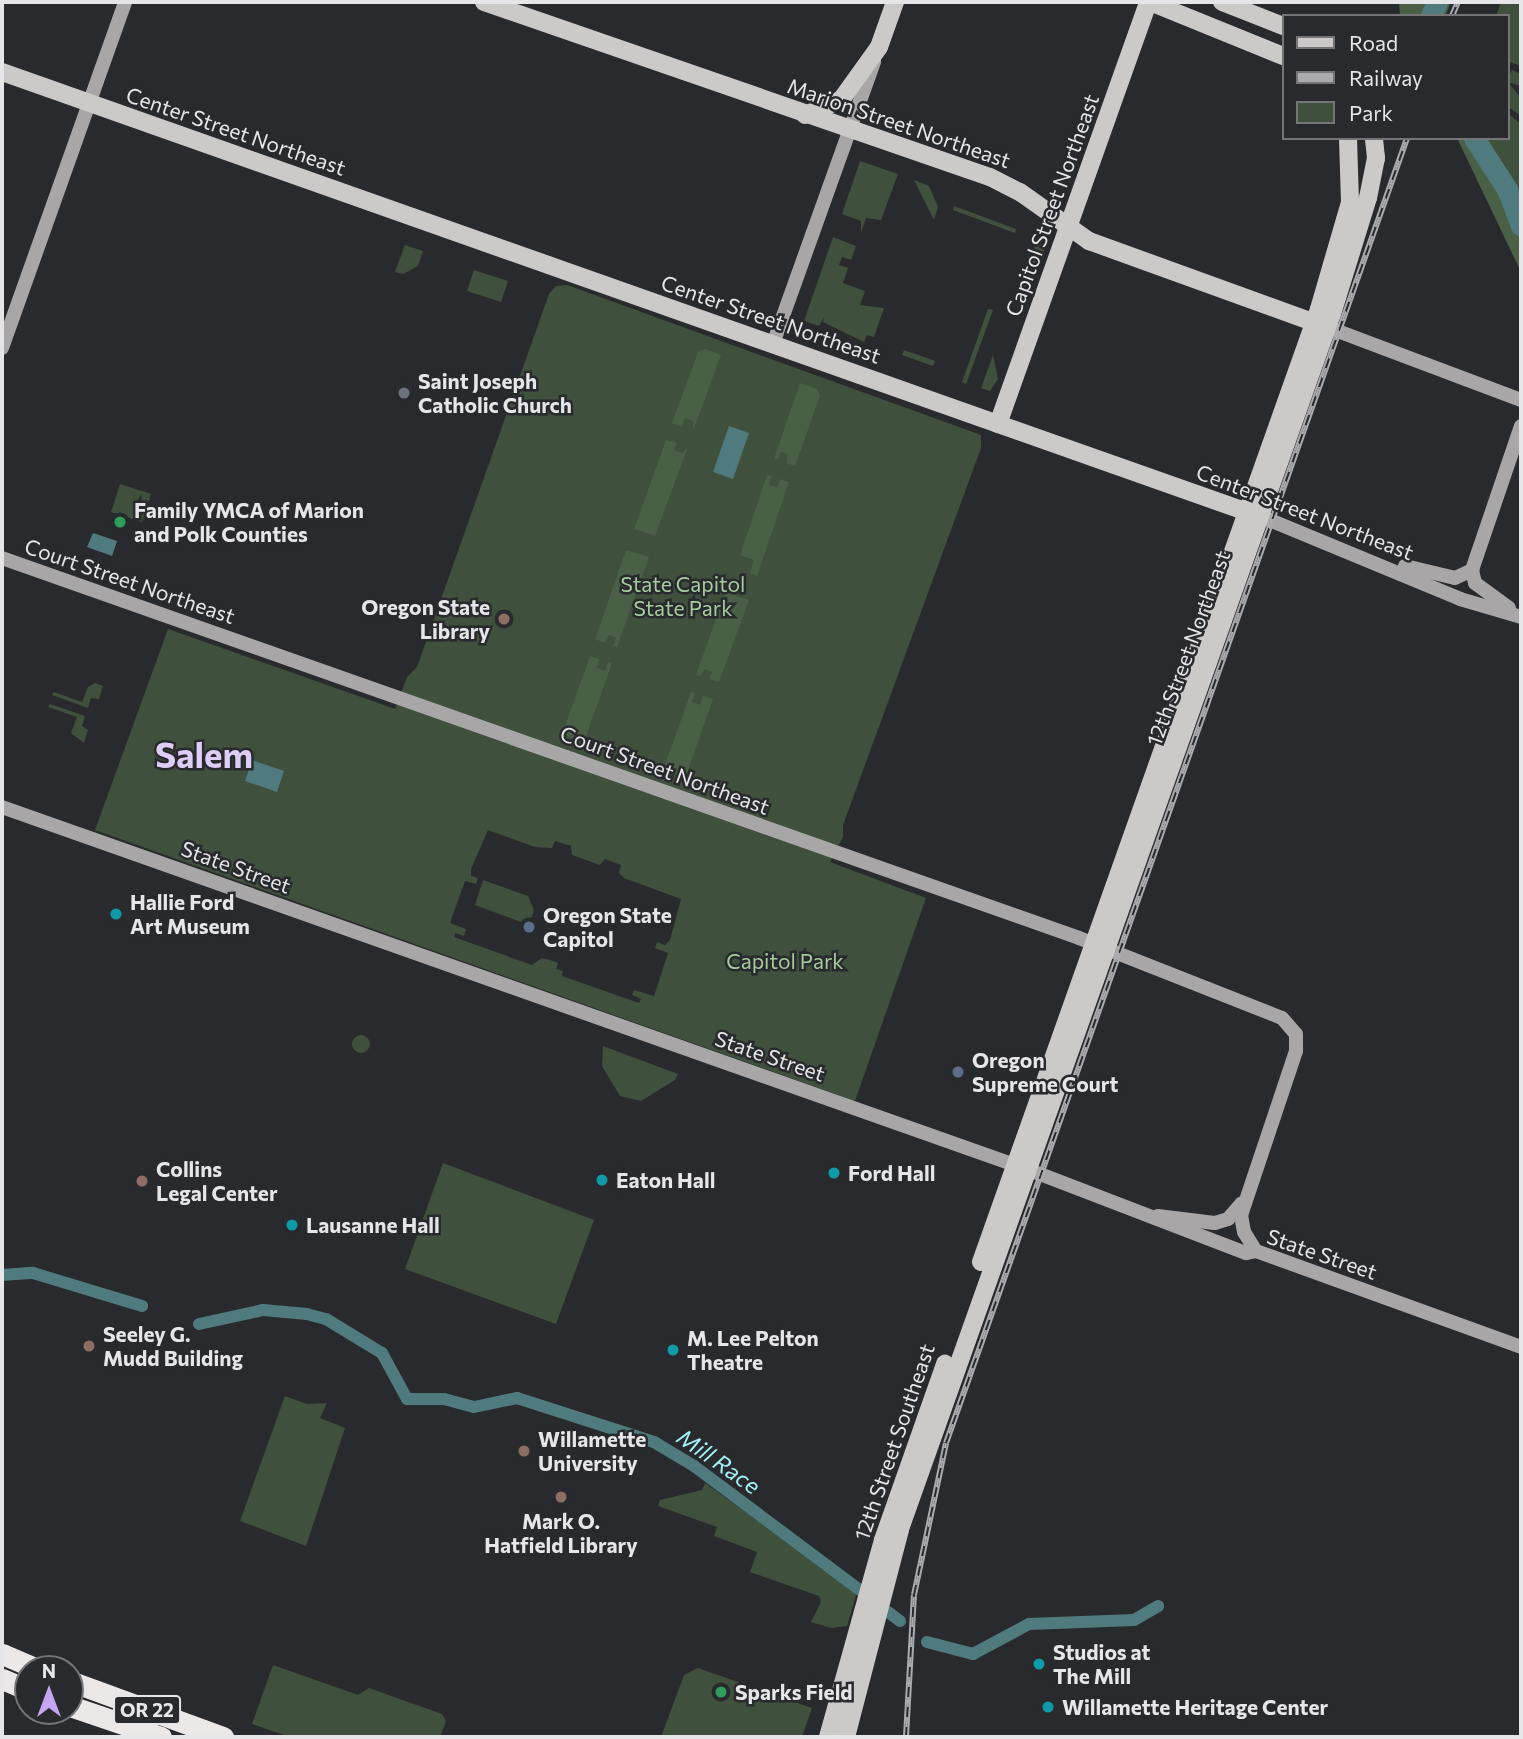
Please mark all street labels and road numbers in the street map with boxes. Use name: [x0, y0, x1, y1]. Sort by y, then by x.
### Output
street label: Marion Street Northeast: [784, 73, 1014, 173]
street label: Center Street Northeast: [123, 82, 349, 180]
street label: Capitol Street Northeast: [1000, 91, 1104, 319]
street label: Center Street Northeast: [658, 270, 884, 368]
street label: Center Street Northeast: [1193, 459, 1417, 565]
street label: Court Street Northeast: [22, 533, 238, 629]
street label: 12th Street Northeast: [1141, 547, 1235, 749]
street label: Court Street Northeast: [557, 720, 773, 820]
street label: State Street: [178, 836, 294, 898]
street label: State Street: [712, 1025, 828, 1087]
street label: State Street: [1264, 1223, 1380, 1285]
street label: 12th Street Southeast: [849, 1340, 939, 1544]
road number: OR 22: [112, 1694, 182, 1726]

